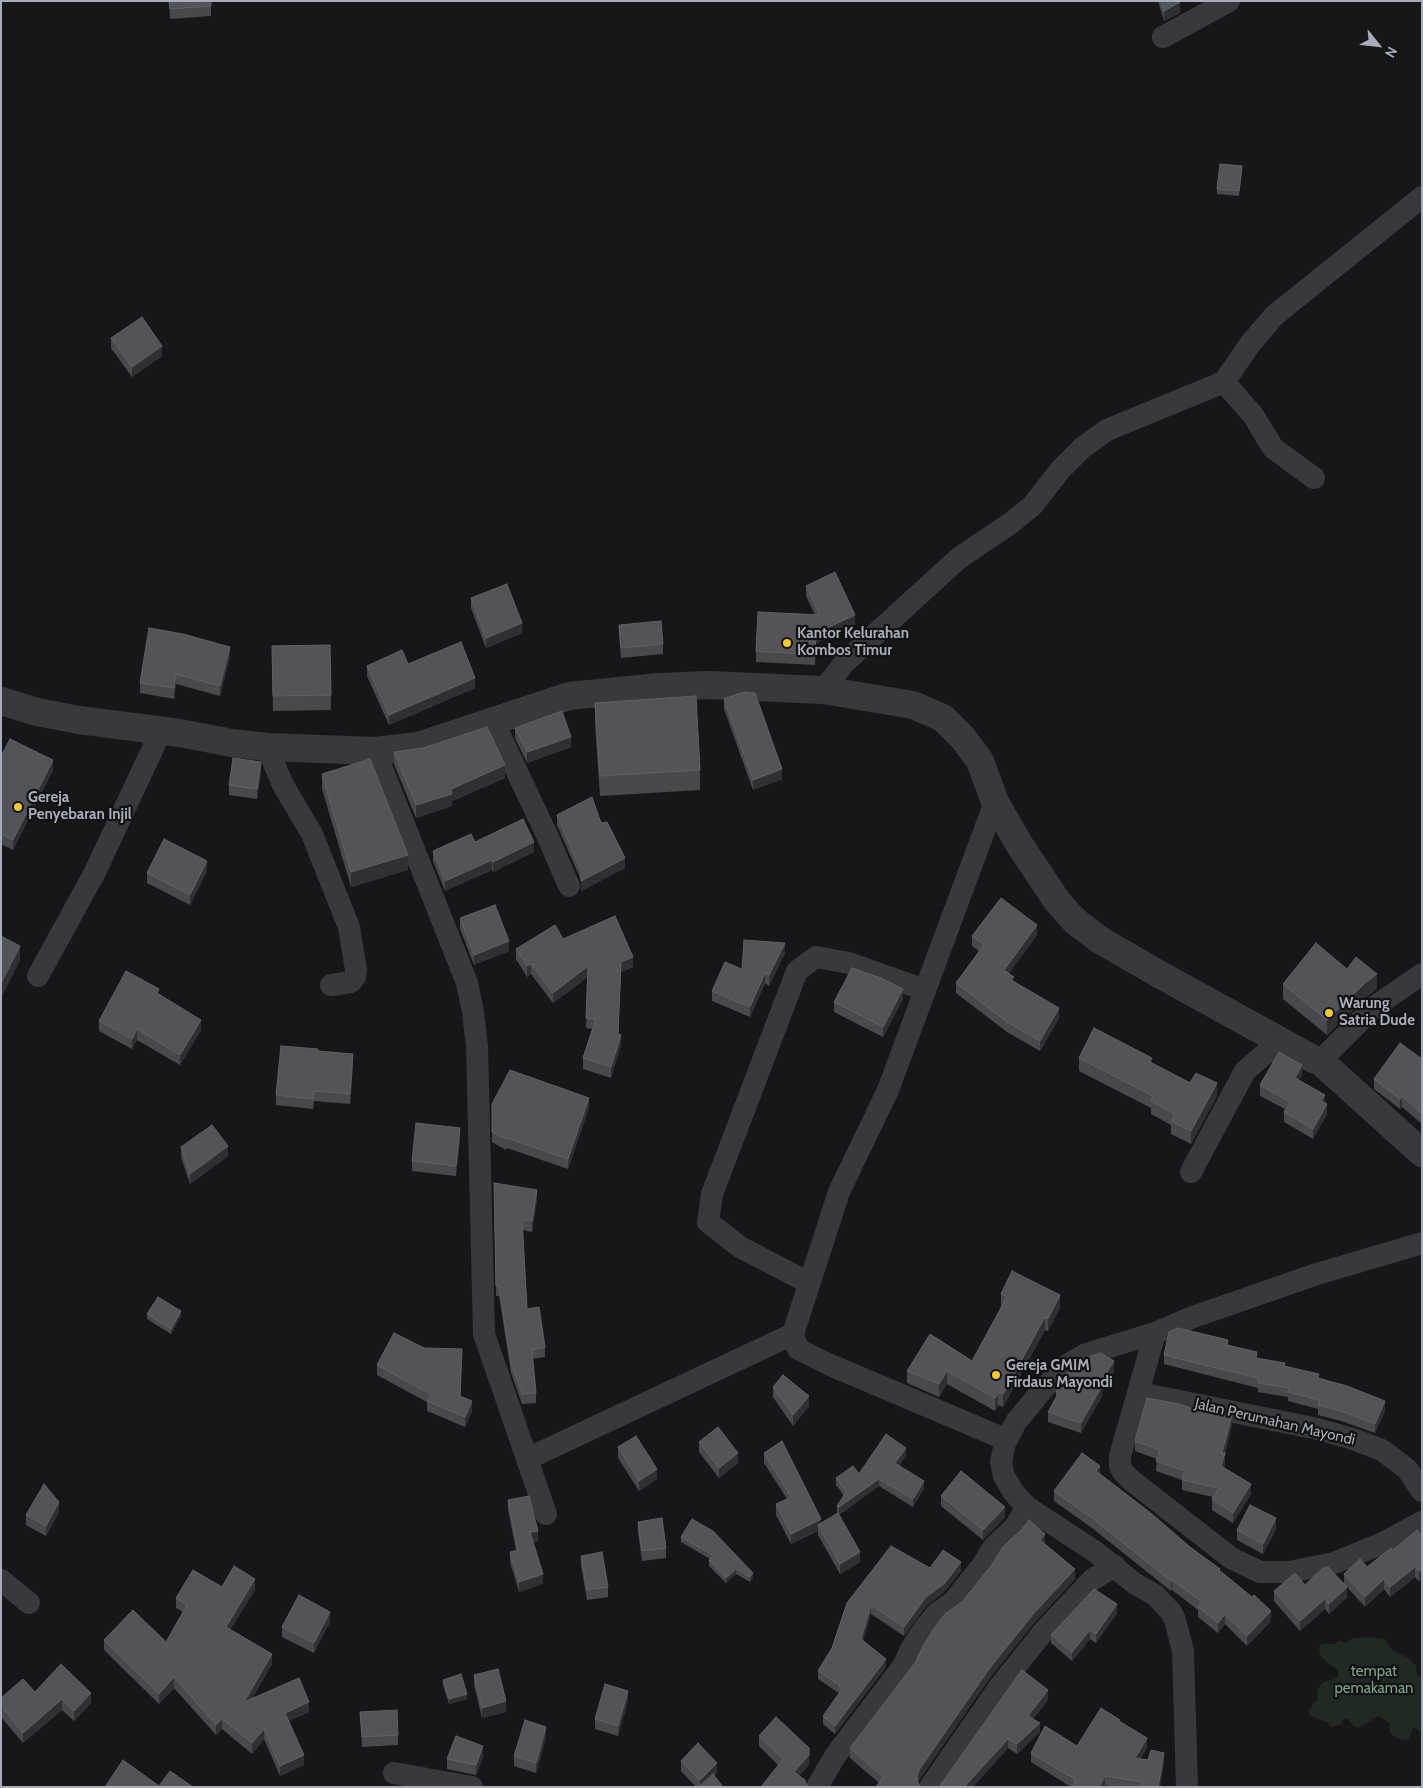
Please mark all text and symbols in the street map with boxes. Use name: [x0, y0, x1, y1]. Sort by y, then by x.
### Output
north arrow: [1353, 20, 1403, 70]
text: N: [1381, 44, 1401, 61]
place label: Kantor Kelurahan Kombos Timur: [797, 625, 909, 660]
marker: Kantor Kelurahan Kombos Timur: [781, 637, 793, 649]
place label: Gereja Penyebaran Injil: [28, 789, 132, 824]
marker: Gereja Penyebaran Injil: [12, 801, 24, 813]
place label: Warung Satria Dude: [1339, 995, 1415, 1030]
marker: Warung Satria Dude: [1323, 1007, 1335, 1019]
place label: Gereja GMIM Firdaus Mayondi: [1006, 1357, 1113, 1392]
marker: Gereja GMIM Firdaus Mayondi: [990, 1369, 1002, 1381]
street label: Jalan Perumahan Mayondi: [1193, 1395, 1357, 1449]
park label: tempat pemakaman: [1335, 1663, 1413, 1698]

